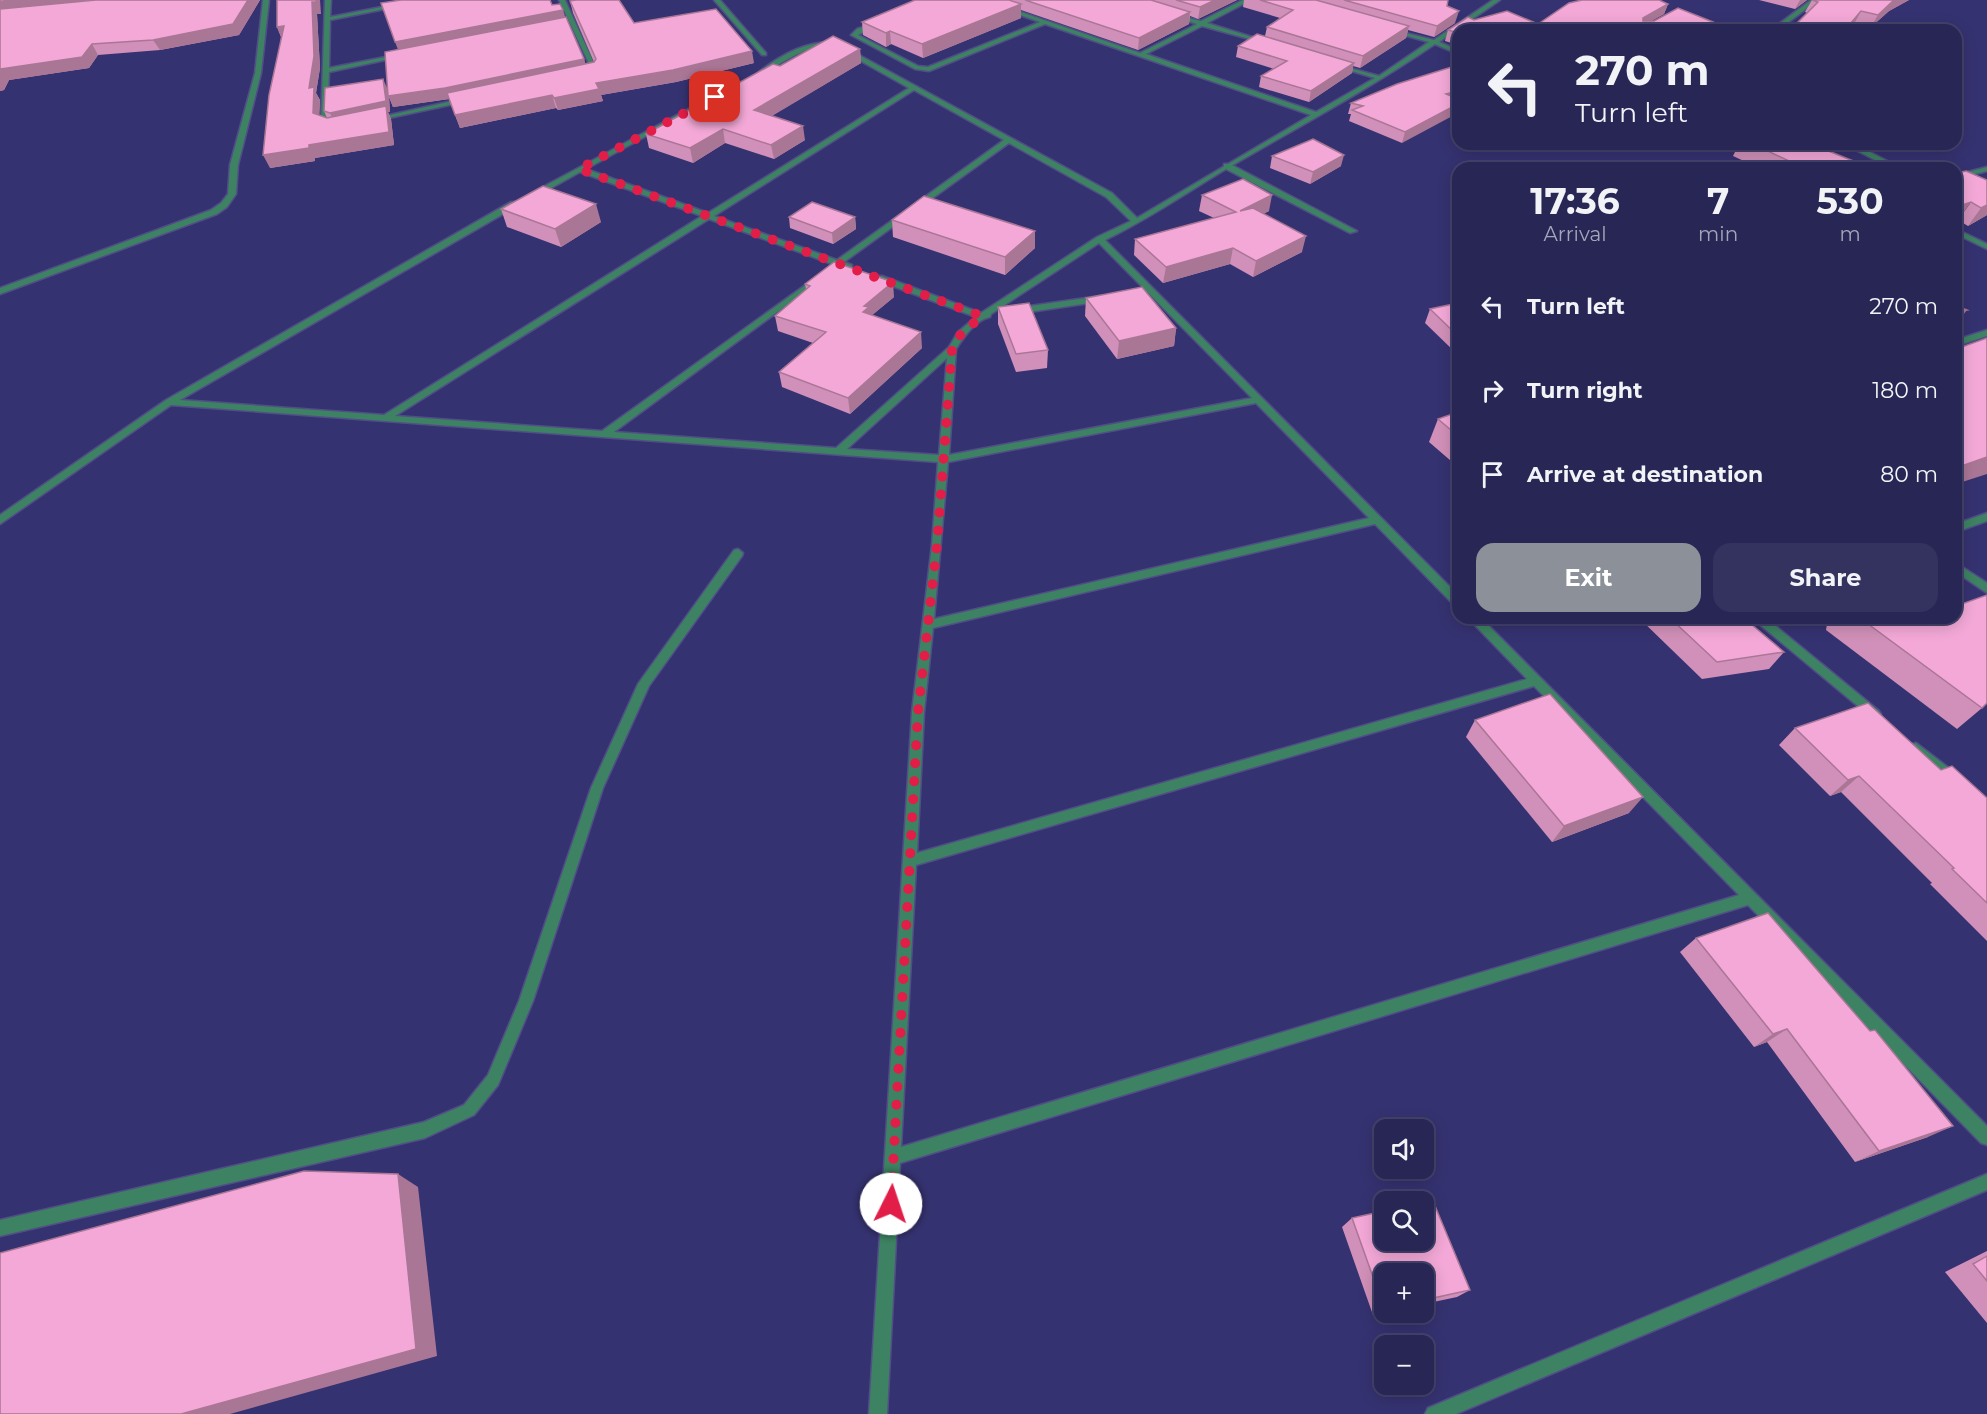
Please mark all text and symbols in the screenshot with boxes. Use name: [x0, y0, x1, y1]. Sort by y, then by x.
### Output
text: 270 m: [1575, 44, 1709, 96]
icon: left: [1476, 48, 1554, 126]
pin: [689, 71, 740, 122]
icon: arrive: [698, 80, 731, 113]
text: Turn left: [1575, 96, 1688, 129]
text: 17:36: [1530, 179, 1620, 223]
text: 7: [1707, 179, 1729, 223]
text: 530: [1817, 179, 1884, 223]
text: Arrival: [1544, 222, 1607, 246]
text: min: [1698, 222, 1738, 246]
text: m: [1839, 222, 1861, 246]
icon: left: [1476, 290, 1509, 323]
text: Turn left: [1527, 293, 1625, 320]
text: 270 m: [1869, 293, 1938, 320]
icon: right: [1476, 374, 1509, 407]
text: Turn right: [1527, 377, 1642, 404]
text: 180 m: [1872, 377, 1938, 404]
icon: arrive: [1476, 458, 1509, 491]
text: Arrive at destination: [1527, 461, 1763, 488]
text: 80 m: [1880, 461, 1938, 488]
button: Exit: [1476, 543, 1701, 612]
button: Share: [1713, 543, 1938, 612]
map controls: [1374, 1119, 1434, 1395]
button: sound: [1374, 1119, 1434, 1179]
position arrow: [859, 1172, 923, 1236]
button: search: [1374, 1191, 1434, 1251]
button: +: [1374, 1263, 1434, 1323]
button: −: [1374, 1335, 1434, 1395]

